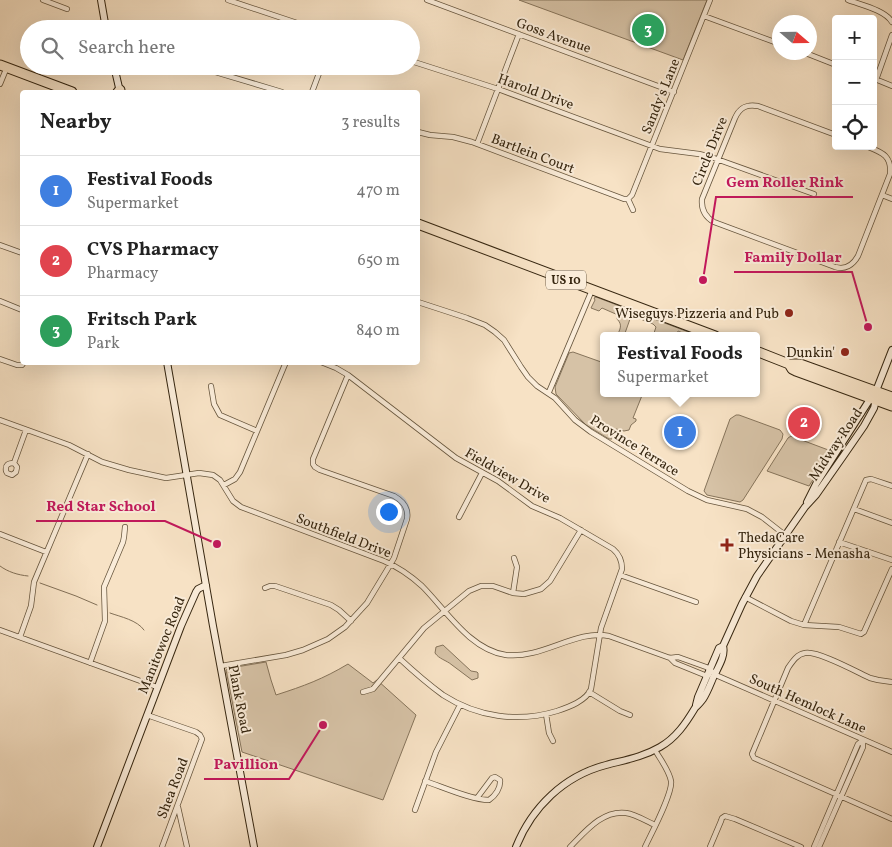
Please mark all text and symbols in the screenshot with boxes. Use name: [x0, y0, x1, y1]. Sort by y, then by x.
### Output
pin: 3: [632, 11, 664, 49]
street label: Goss Avenue: [513, 14, 594, 59]
north arrow: [772, 15, 817, 60]
map controls: [832, 15, 877, 150]
button: +: [832, 15, 877, 60]
search box: [20, 20, 420, 75]
icon: search: [38, 34, 66, 62]
text: Search here: [78, 35, 175, 61]
street label: Sandy's Lane: [638, 56, 685, 137]
button: −: [832, 60, 877, 105]
street label: Harold Drive: [495, 70, 577, 115]
button: locate: [832, 105, 877, 150]
text: Nearby: [40, 108, 111, 137]
text: 3 results: [341, 112, 400, 134]
street label: Circle Drive: [688, 114, 733, 189]
street label: Bartlein Court: [488, 130, 577, 179]
text: Festival Foods: [87, 167, 213, 193]
callout: Gem Roller Rink: [716, 167, 853, 197]
text: Gem Roller Rink: [726, 173, 844, 194]
text: 1: [53, 180, 59, 202]
text: 470 m: [356, 180, 400, 202]
text: Supermarket: [87, 193, 179, 215]
text: CVS Pharmacy: [87, 237, 219, 263]
callout: Family Dollar: [734, 242, 852, 272]
text: Family Dollar: [744, 248, 842, 269]
text: 2: [52, 250, 60, 272]
text: 650 m: [358, 250, 400, 272]
text: Pharmacy: [87, 263, 158, 285]
road number: US 10: [546, 270, 586, 290]
place label: Wiseguys Pizzeria and Pub: [615, 305, 779, 324]
text: Fritsch Park: [87, 307, 197, 333]
marker: Wiseguys Pizzeria and Pub: [783, 307, 795, 319]
text: 3: [52, 320, 60, 342]
text: 840 m: [356, 320, 400, 342]
popup: [600, 332, 760, 397]
text: Park: [87, 333, 120, 355]
text: Festival Foods: [617, 341, 743, 367]
place label: Dunkin': [786, 344, 835, 363]
marker: Dunkin': [839, 346, 851, 358]
text: Supermarket: [617, 367, 709, 389]
pin: 2: [788, 404, 820, 442]
street label: Midway Road: [805, 405, 868, 485]
street label: Province Terrace: [586, 411, 683, 482]
pin: 1: [664, 413, 696, 451]
street label: Fieldview Drive: [461, 444, 554, 509]
callout: Red Star School: [36, 491, 165, 521]
text: Red Star School: [46, 497, 156, 518]
your location: [376, 499, 402, 525]
street label: Southfield Drive: [293, 509, 394, 563]
place label: ThedaCare Physicians - Menasha: [738, 529, 870, 564]
marker: ThedaCare Physicians - Menasha: [720, 538, 734, 552]
street label: Manitowoc Road: [134, 594, 191, 697]
street label: Plank Road: [223, 663, 255, 735]
street label: South Hemlock Lane: [746, 670, 869, 739]
callout: Pavillion: [204, 749, 289, 779]
street label: Shea Road: [153, 755, 194, 822]
text: Pavillion: [214, 755, 278, 776]

